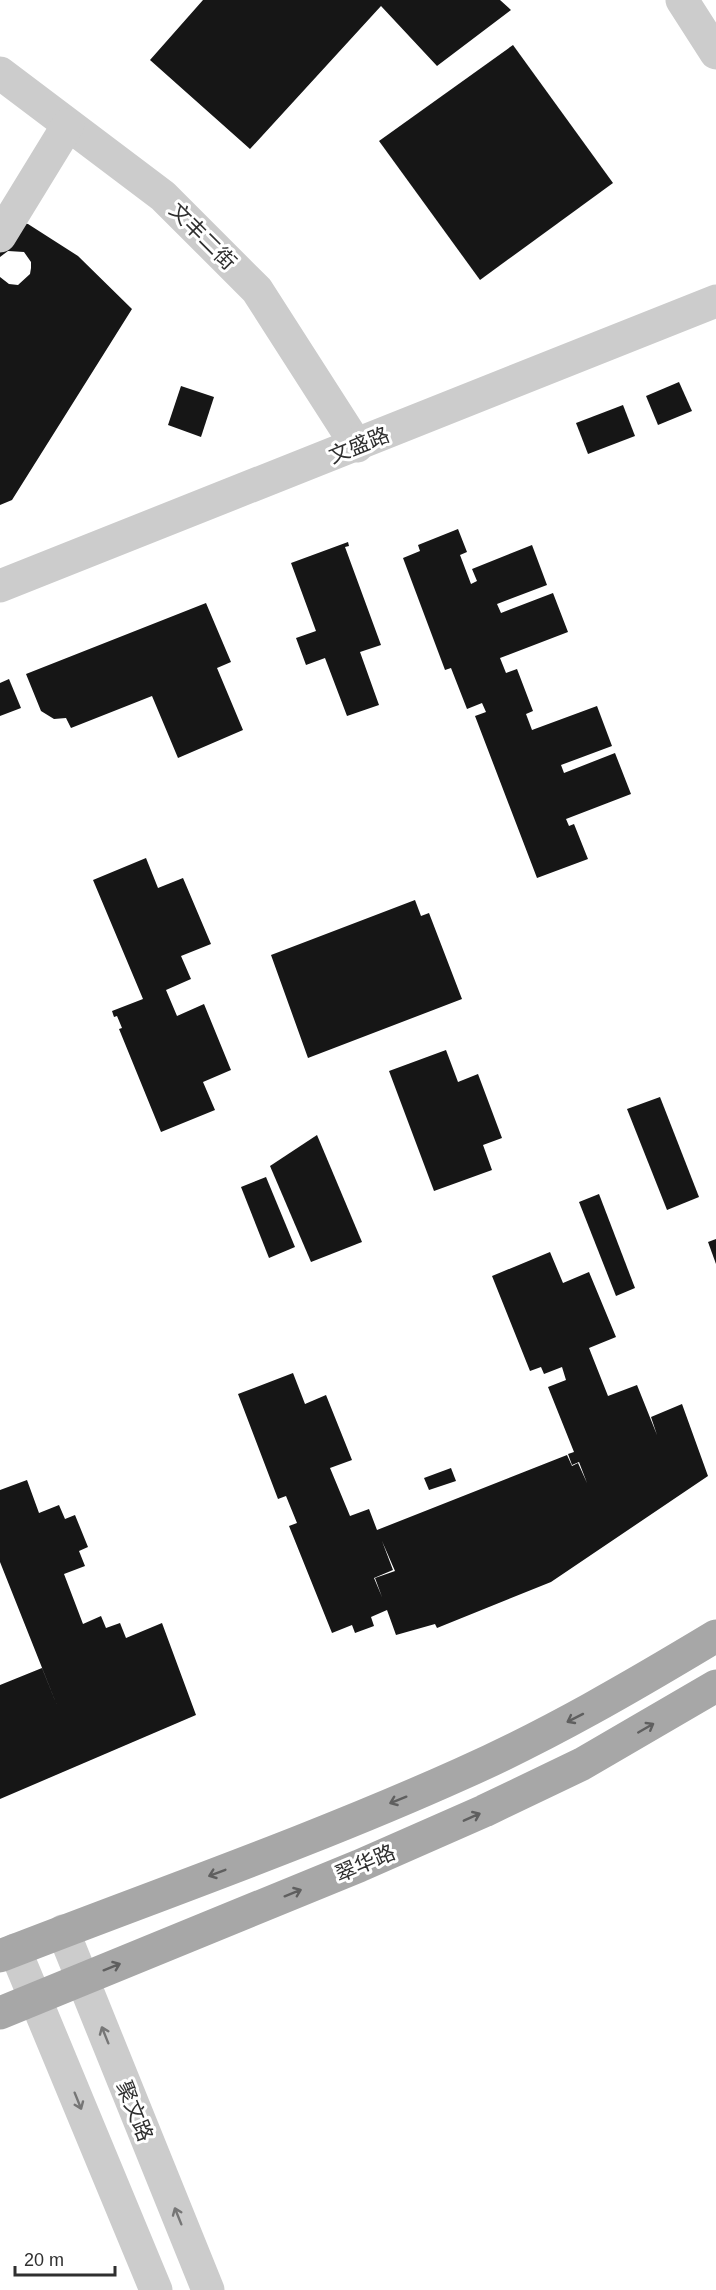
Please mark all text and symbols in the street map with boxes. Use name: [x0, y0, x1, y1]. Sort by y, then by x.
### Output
street label: 文丰二街: [165, 198, 241, 274]
street label: 文盛路: [325, 423, 393, 467]
one-way arrow: [566, 1712, 584, 1724]
one-way arrow: [636, 1722, 654, 1733]
one-way arrow: [389, 1795, 408, 1806]
one-way arrow: [463, 1810, 481, 1822]
street label: 翠华路: [332, 1840, 398, 1886]
one-way arrow: [208, 1868, 227, 1879]
one-way arrow: [283, 1887, 302, 1898]
one-way arrow: [103, 1961, 121, 1972]
one-way arrow: [99, 2027, 110, 2045]
street label: 聚文路: [113, 2077, 157, 2145]
one-way arrow: [73, 2091, 84, 2110]
one-way arrow: [172, 2208, 183, 2226]
scale bar: [15, 2239, 116, 2277]
text: 20 m: [24, 2250, 64, 2270]

